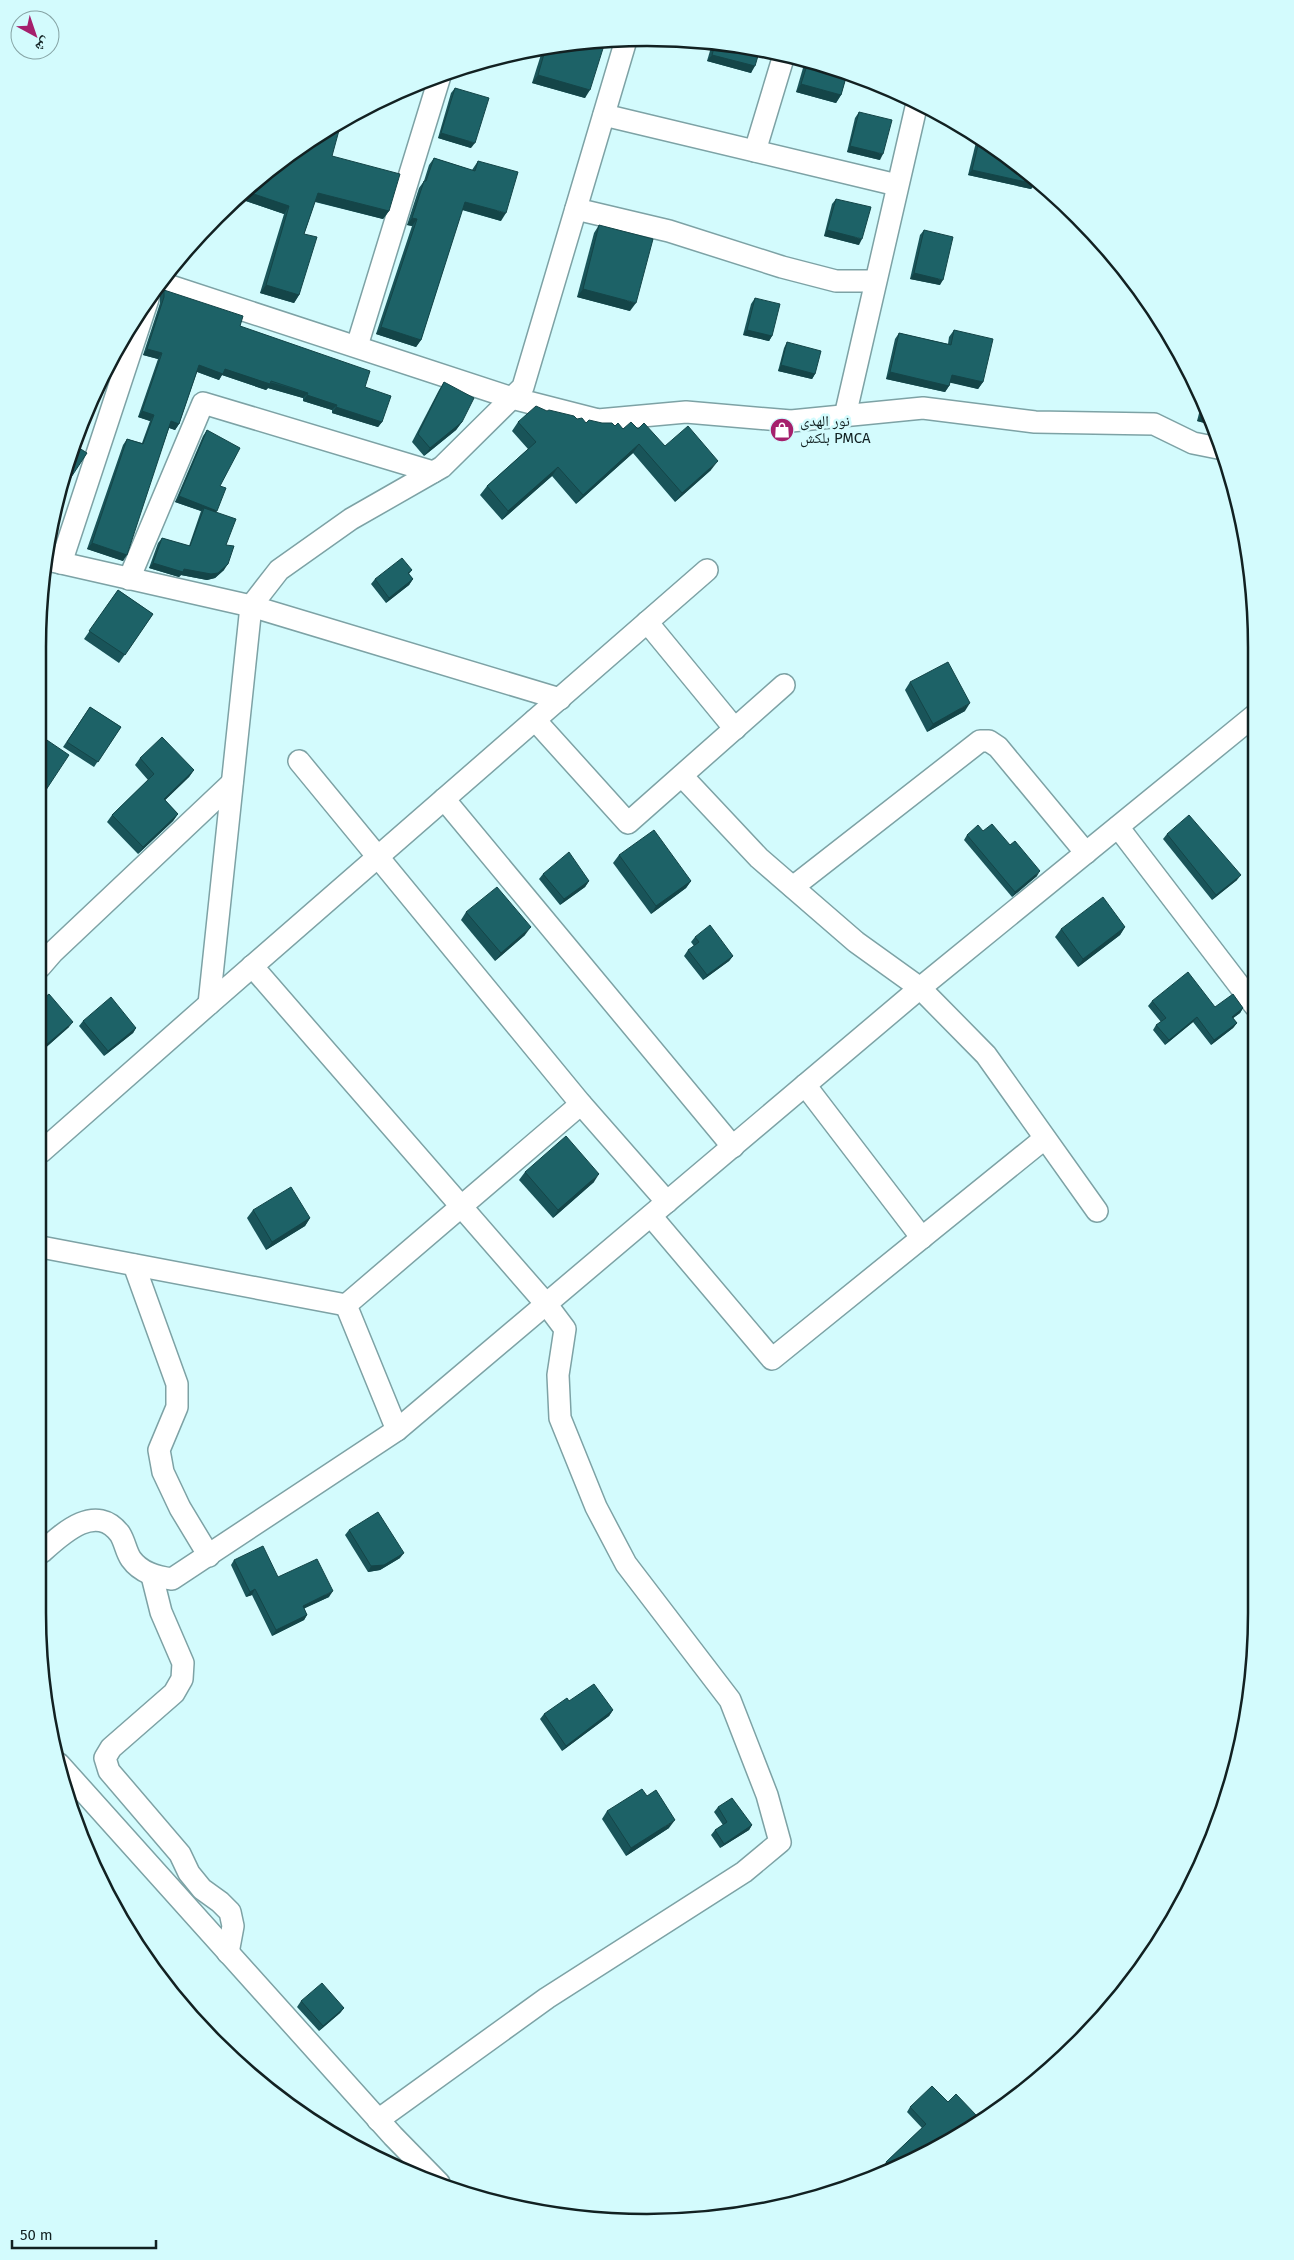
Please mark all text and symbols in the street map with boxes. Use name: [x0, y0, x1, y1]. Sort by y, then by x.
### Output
north arrow: [10, 10, 60, 60]
text: ش: [32, 33, 54, 56]
place label: نور الهدى بلكش PMCA: [800, 412, 871, 448]
shop icon: نور الهدى بلكش PMCA: [769, 417, 795, 443]
scale bar: [12, 2218, 156, 2250]
text: 50 m: [20, 2226, 53, 2244]

